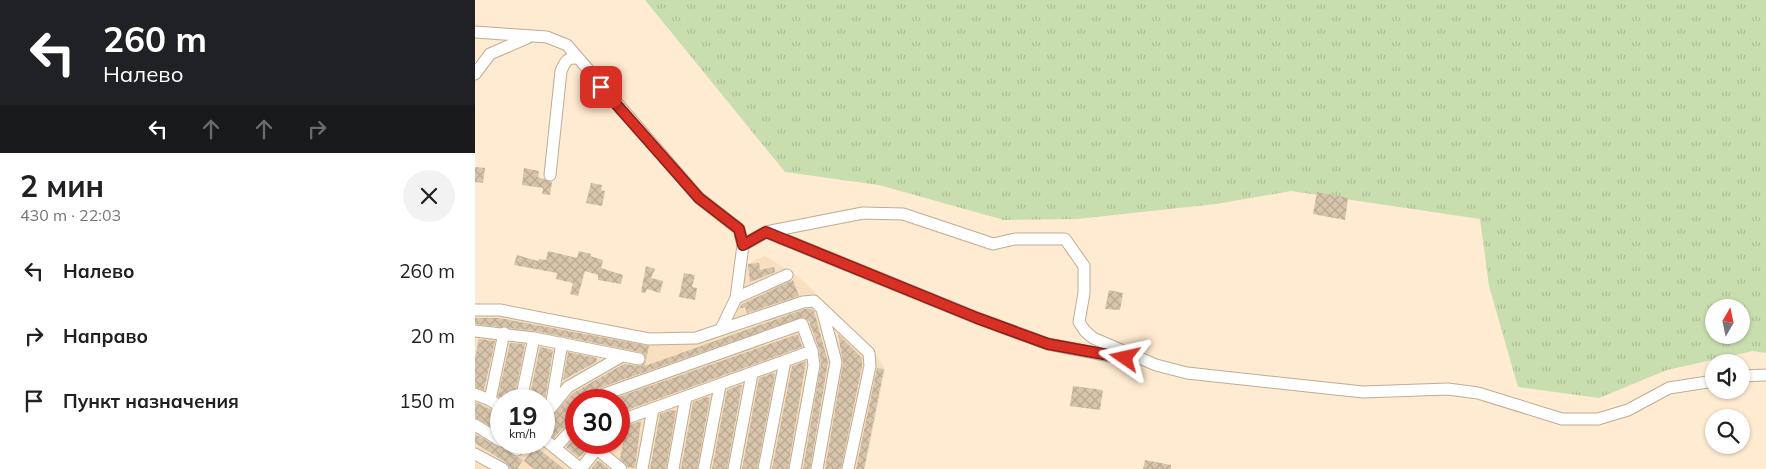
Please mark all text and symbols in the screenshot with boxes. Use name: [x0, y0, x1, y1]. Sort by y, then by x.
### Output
text: 260 m: [103, 17, 207, 61]
icon: left: [20, 20, 85, 85]
text: Налево: [103, 60, 183, 88]
pin: [580, 66, 622, 108]
icon: arrive: [587, 73, 615, 101]
icon: left: [144, 115, 172, 143]
icon: ahead: [197, 115, 225, 143]
icon: ahead: [250, 115, 278, 143]
icon: right: [303, 115, 331, 143]
text: 2 мин: [20, 167, 104, 205]
button: close: [403, 170, 455, 222]
text: 430 m · 22:03: [20, 205, 121, 225]
icon: left: [20, 257, 48, 285]
text: Налево: [63, 259, 135, 283]
text: 260 m: [399, 259, 455, 283]
north arrow: [1705, 299, 1750, 344]
map controls: [1705, 299, 1750, 454]
icon: right: [20, 322, 48, 350]
text: Направо: [63, 324, 148, 348]
text: 20 m: [411, 324, 455, 348]
position arrow: [1098, 331, 1150, 383]
button: sound: [1705, 354, 1750, 399]
icon: arrive: [20, 387, 48, 415]
text: Пункт назначения: [63, 389, 239, 413]
text: 150 m: [399, 389, 455, 413]
speed limit sign: 30: [565, 389, 630, 454]
text: 19: [507, 400, 538, 431]
button: search: [1705, 409, 1750, 454]
text: km/h: [509, 426, 536, 441]

